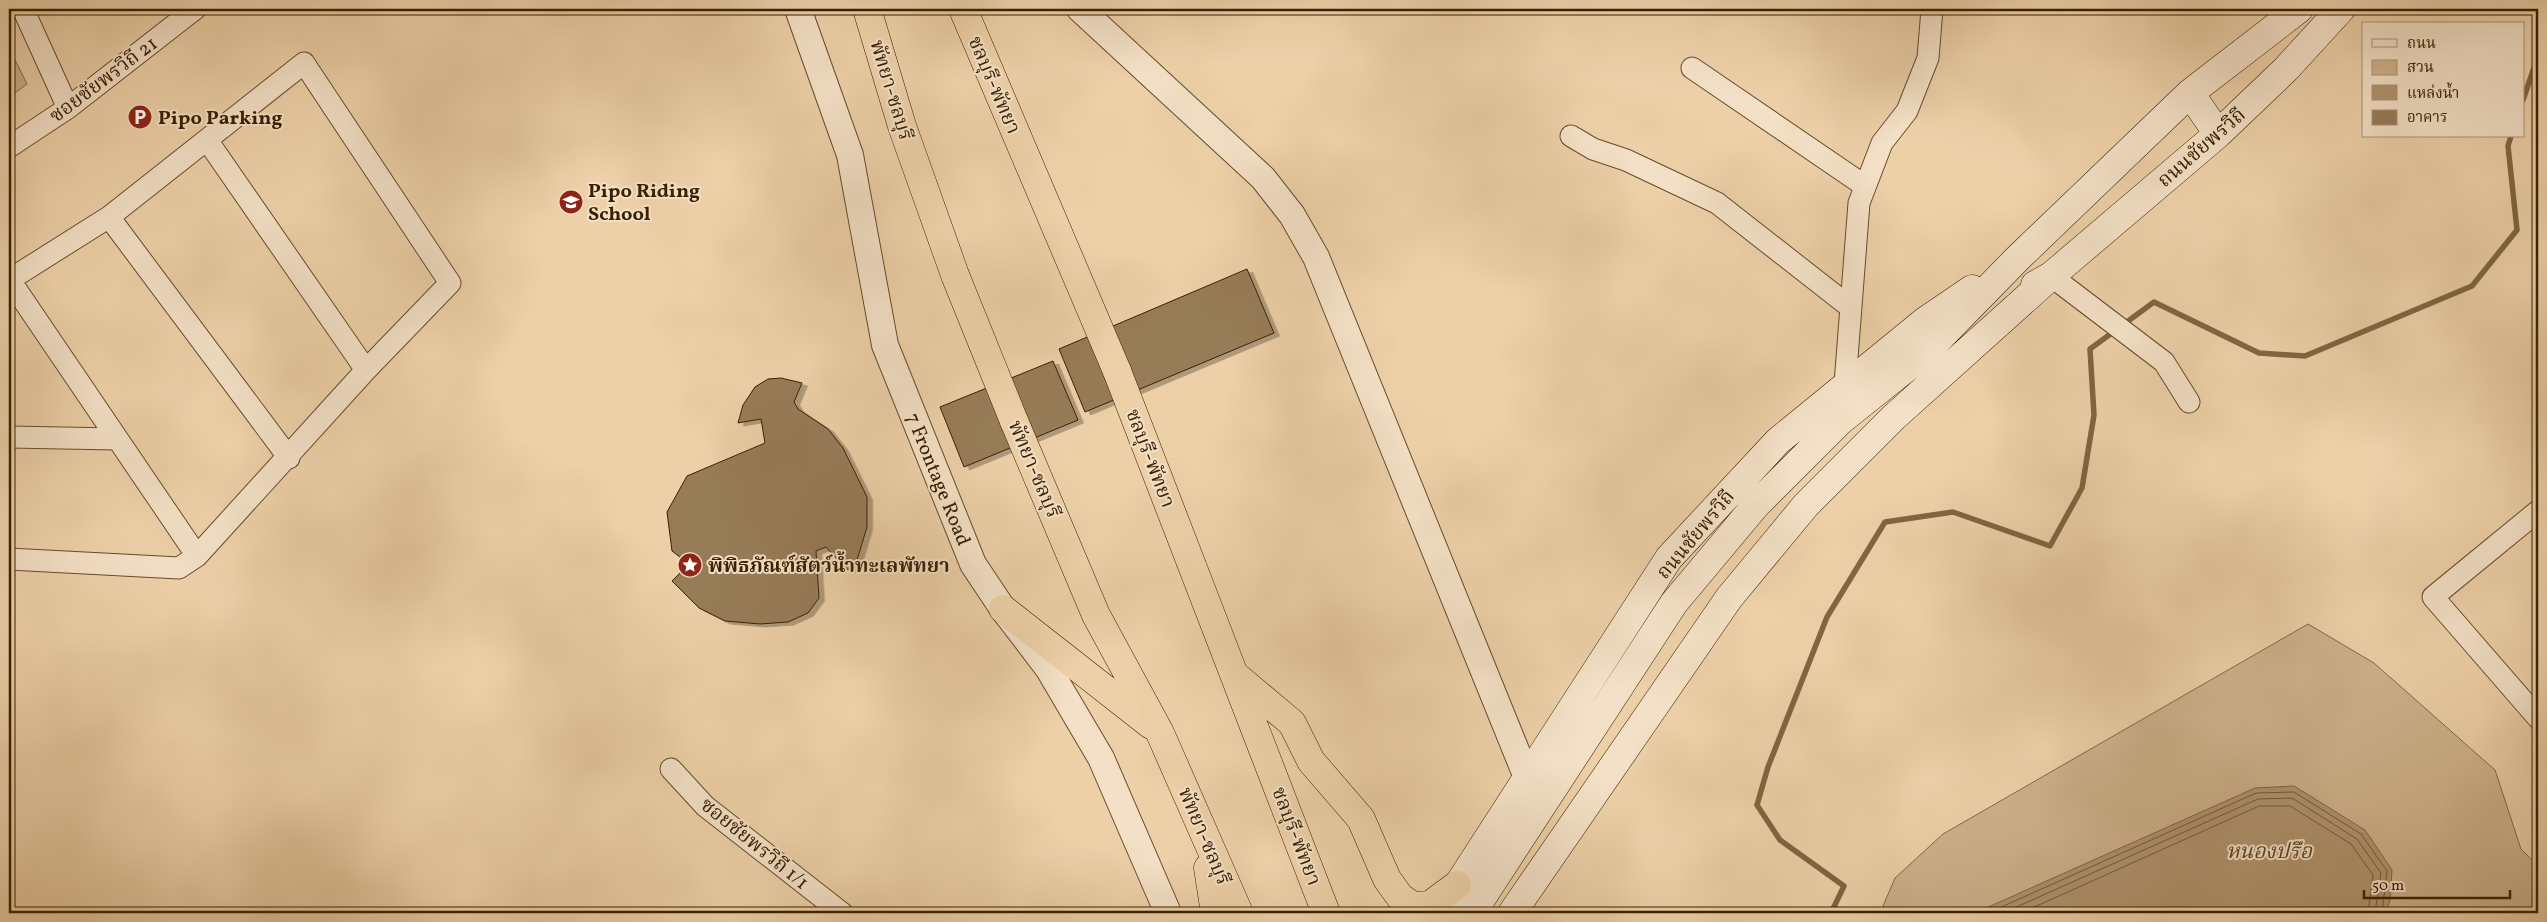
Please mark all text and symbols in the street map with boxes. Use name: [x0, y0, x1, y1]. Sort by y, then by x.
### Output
legend: [2362, 22, 2524, 138]
street label: ซอยชัยพรวิถี 21: [44, 31, 164, 130]
street label: ชลบุรี-พัทยา: [960, 33, 1026, 139]
text: ถนน: [2407, 34, 2436, 55]
street label: พัทยา-ชลบุรี: [862, 37, 919, 144]
text: สวน: [2407, 58, 2434, 79]
text: แหล่งน้ำ: [2407, 82, 2459, 105]
street label: ถนนชัยพรวิถี: [2152, 102, 2253, 195]
parking icon: Pipo Parking: [127, 104, 153, 130]
place label: Pipo Parking: [158, 105, 282, 133]
text: อาคาร: [2407, 108, 2447, 129]
place label: Pipo Riding School: [588, 178, 700, 229]
school or university icon: Pipo Riding School: [558, 189, 584, 215]
street label: ชลบุรี-พัทยา: [1117, 405, 1181, 512]
street label: 7 Frontage Road: [898, 409, 977, 550]
street label: พัทยา-ชลบุรี: [1000, 417, 1066, 523]
street label: ถนนชัยพรวิถี: [1651, 485, 1742, 586]
place label: พิพิธภัณฑ์สัตว์น้ำทะเลพัทยา: [708, 550, 950, 581]
place icon: พิพิธภัณฑ์สัตว์น้ำทะเลพัทยา: [677, 552, 703, 578]
street label: ชลบุรี-พัทยา: [1263, 783, 1327, 890]
street label: พัทยา-ชลบุรี: [1170, 784, 1236, 890]
street label: ซอยชัยพรวิถี 1/1: [693, 792, 814, 897]
water label: หนองปรือ: [2226, 838, 2313, 867]
scale bar: [2364, 867, 2511, 899]
text: 50 m: [2372, 876, 2404, 897]

